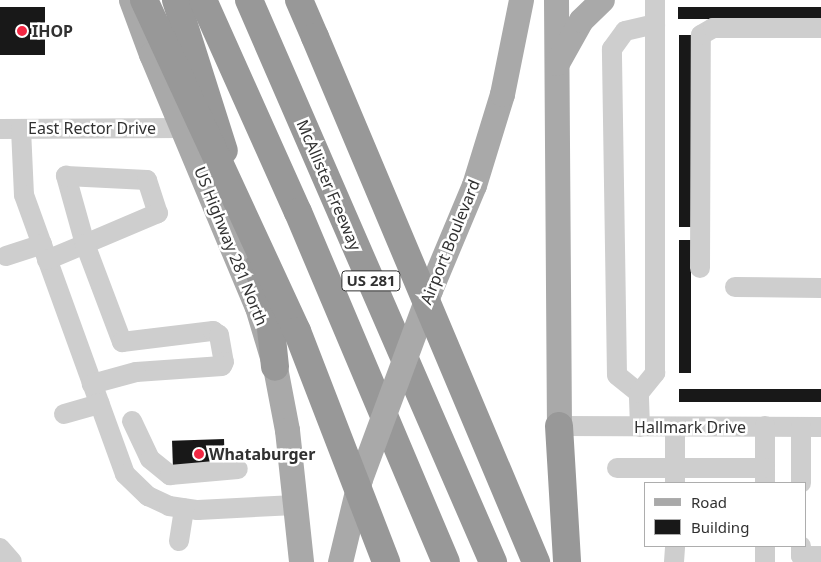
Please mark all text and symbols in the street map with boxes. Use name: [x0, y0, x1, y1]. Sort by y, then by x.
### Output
place label: IHOP: [32, 21, 73, 41]
marker: IHOP: [16, 25, 28, 37]
street label: McAllister Freeway: [293, 117, 365, 253]
street label: East Rector Drive: [28, 118, 156, 138]
street label: US Highway 281 North: [190, 164, 272, 328]
street label: Airport Boulevard: [416, 177, 484, 307]
road number: US 281: [341, 268, 401, 294]
street label: Hallmark Drive: [634, 417, 746, 437]
place label: Whataburger: [209, 444, 315, 464]
marker: Whataburger: [193, 448, 205, 460]
legend: [644, 482, 806, 547]
text: Road: [691, 492, 727, 512]
text: Building: [691, 517, 749, 537]

